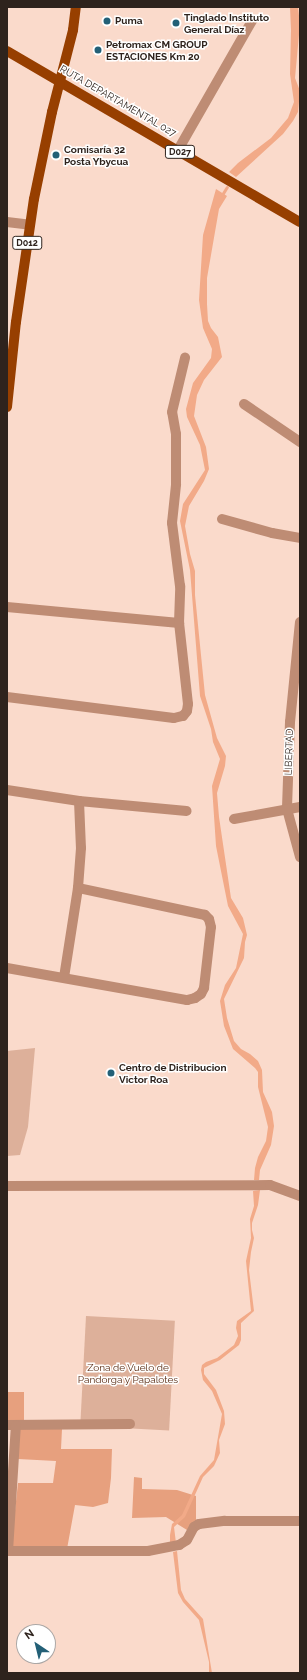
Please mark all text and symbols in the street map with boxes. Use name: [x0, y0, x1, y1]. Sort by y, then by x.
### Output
place label: Tinglado Instituto General Díaz: [184, 11, 269, 34]
place label: Puma: [115, 15, 142, 27]
marker: Puma: [102, 16, 112, 26]
marker: Tinglado Instituto General Díaz: [171, 18, 181, 28]
place label: Petromax CM GROUP ESTACIONES Km 20: [106, 38, 208, 62]
marker: Petromax CM GROUP ESTACIONES Km 20: [93, 45, 103, 55]
street label: RUTA DEPARTAMENTAL 027: [57, 63, 179, 139]
place label: Comisaría 32 Posta Ybycua: [64, 143, 129, 166]
road number: D027: [164, 145, 196, 159]
marker: Comisaría 32 Posta Ybycua: [51, 150, 61, 160]
road number: D012: [12, 236, 42, 250]
street label: LIBERTAD: [282, 728, 296, 776]
place label: Centro de Distribucion Victor Roa: [119, 1061, 226, 1084]
marker: Centro de Distribucion Victor Roa: [106, 1068, 116, 1078]
park label: Zona de Vuelo de Pandorga y Papalotes: [78, 1361, 178, 1384]
north arrow: [16, 1624, 56, 1664]
text: N: [22, 1627, 37, 1642]

